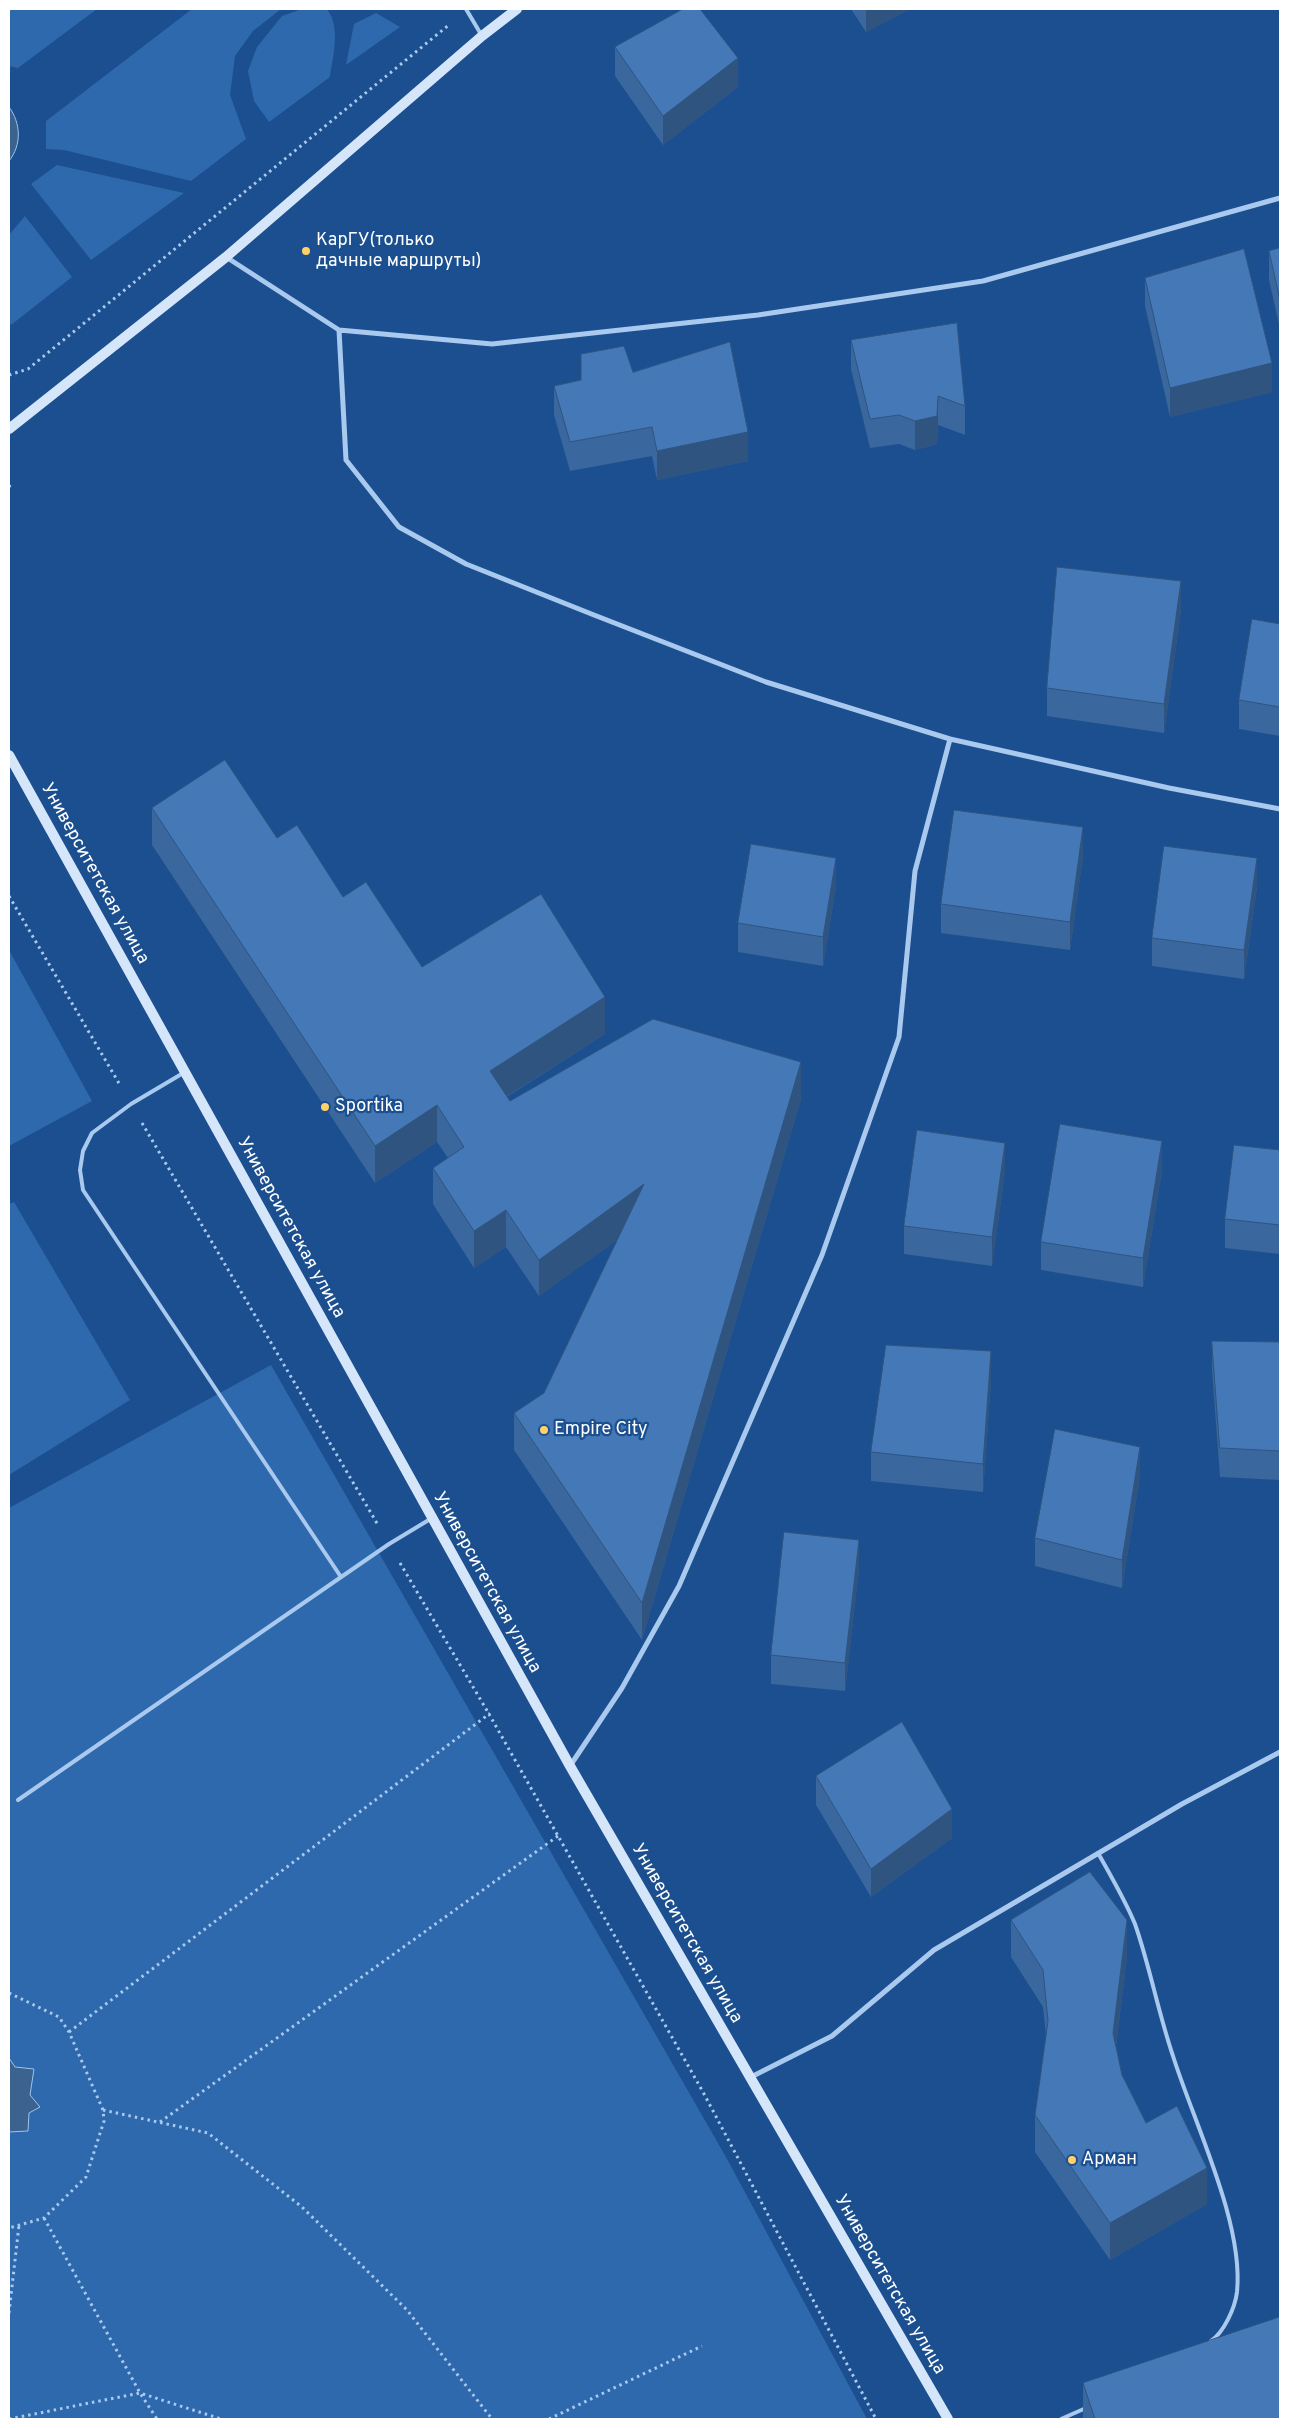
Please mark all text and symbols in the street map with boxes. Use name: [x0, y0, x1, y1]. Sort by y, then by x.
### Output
place label: КарГУ(только дачные маршруты): [316, 230, 481, 272]
marker: КарГУ(только дачные маршруты): [300, 245, 312, 257]
street label: Университетская улица: [35, 780, 153, 968]
place label: Sportika: [335, 1096, 403, 1118]
marker: Sportika: [319, 1101, 331, 1113]
street label: Университетская улица: [231, 1134, 349, 1322]
place label: Empire City: [554, 1419, 648, 1441]
marker: Empire City: [538, 1424, 550, 1436]
street label: Университетская улица: [427, 1489, 545, 1677]
street label: Университетская улица: [626, 1840, 746, 2028]
place label: Арман: [1082, 2149, 1137, 2171]
marker: Арман: [1066, 2154, 1078, 2166]
street label: Университетская улица: [829, 2191, 949, 2379]

